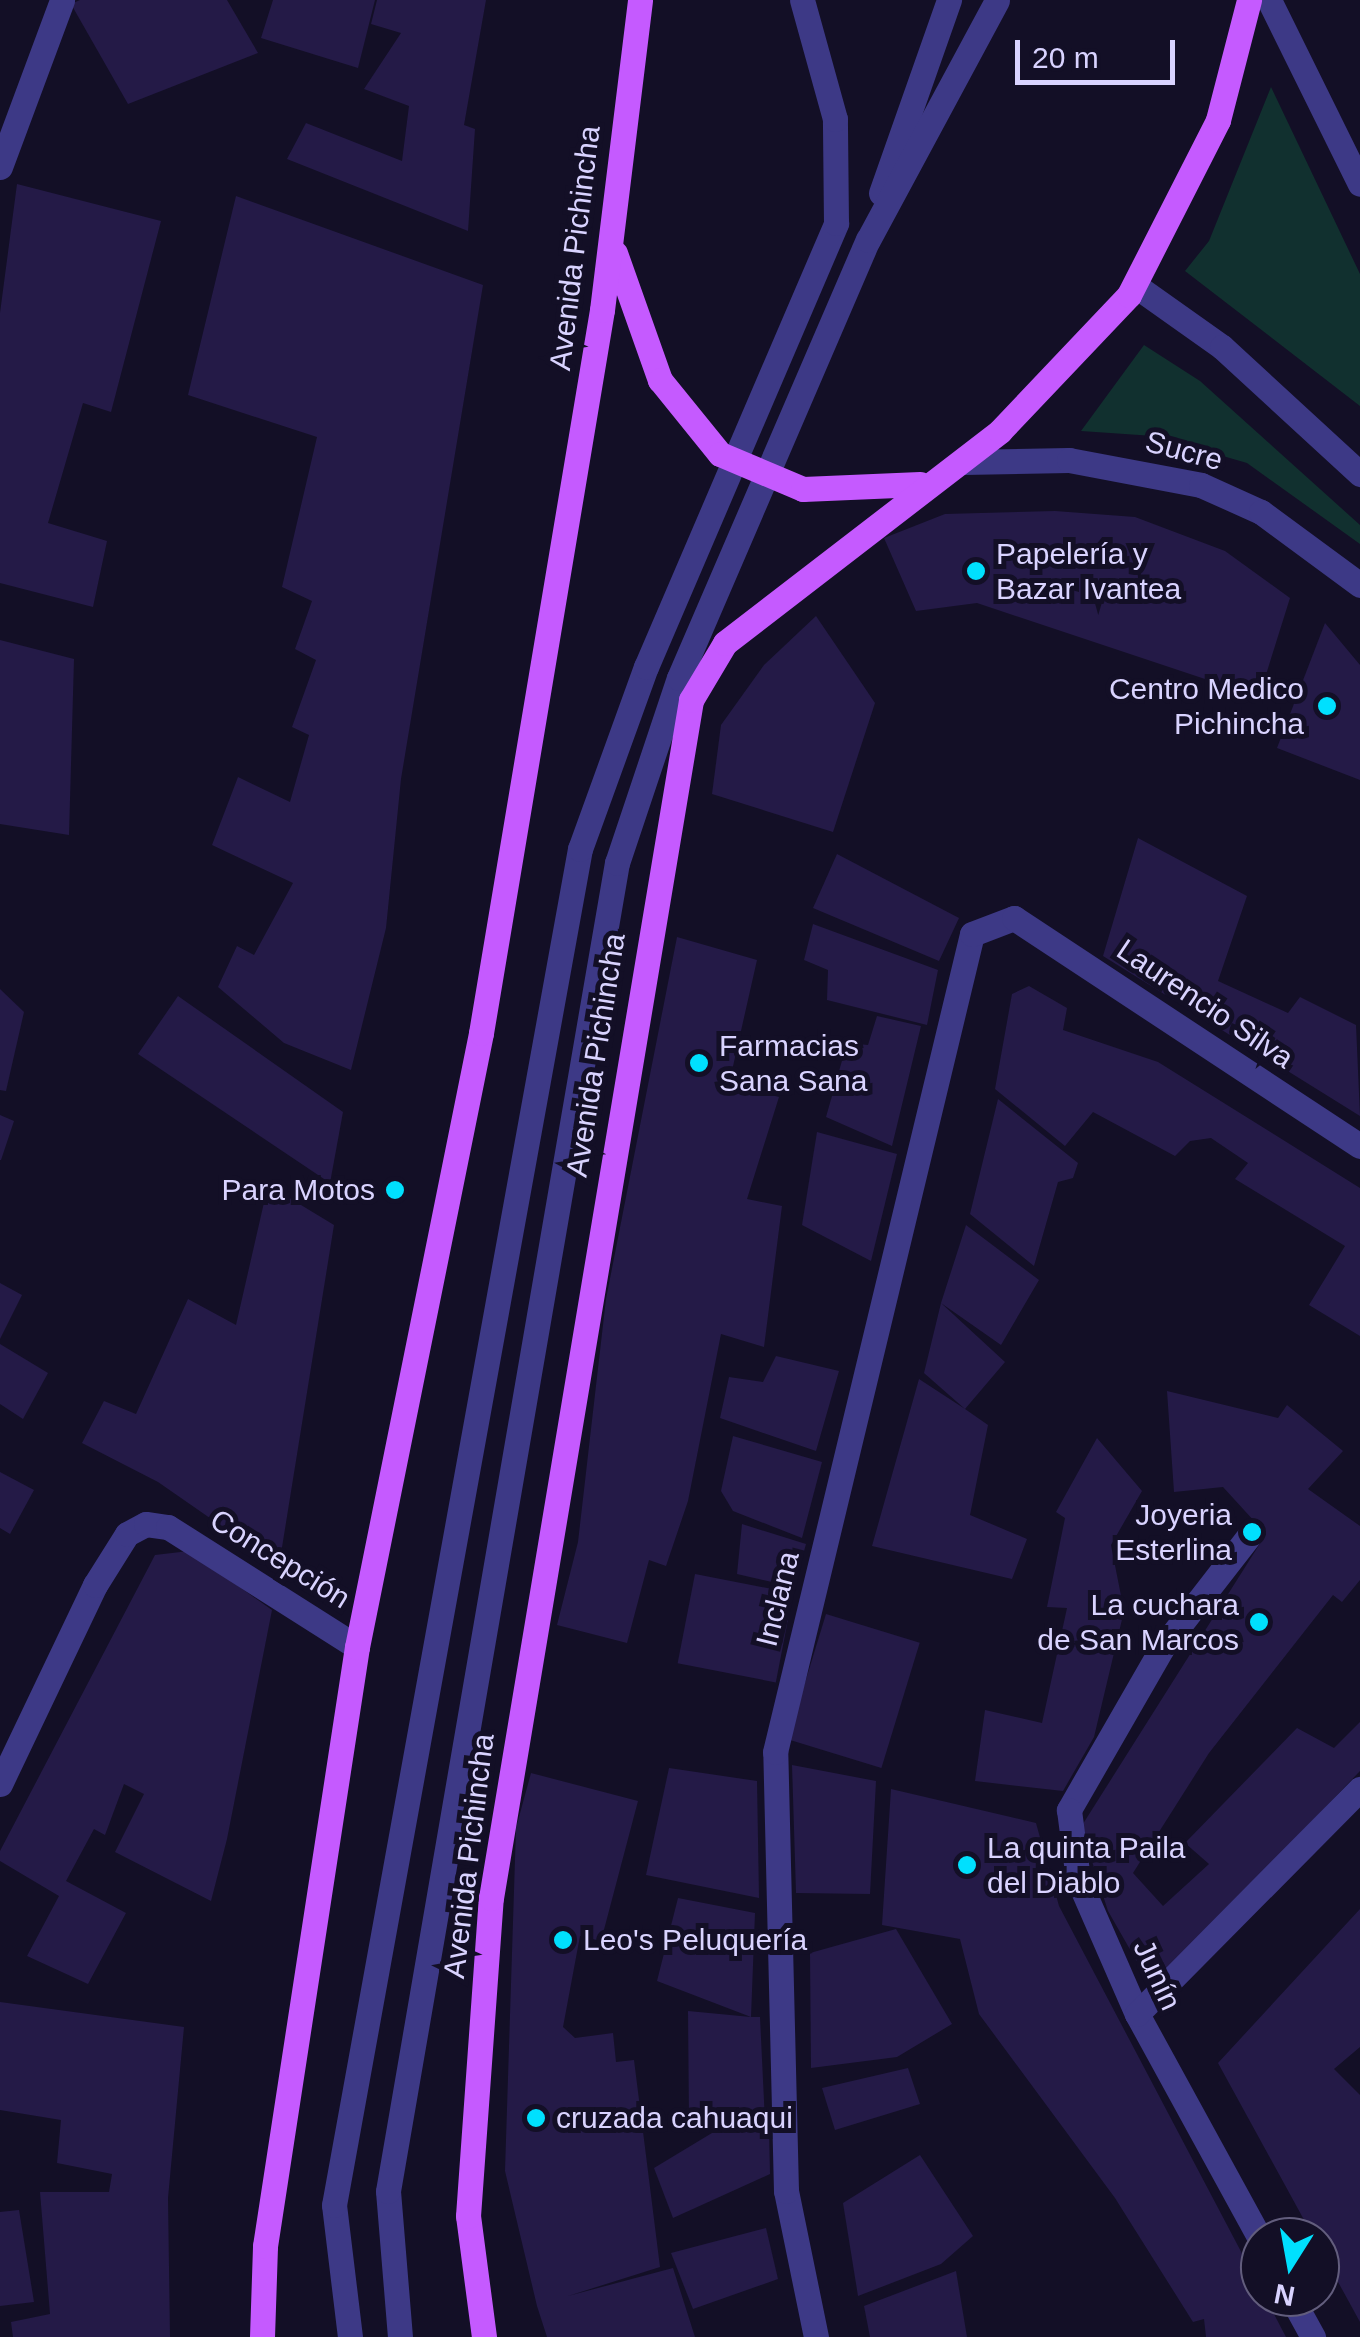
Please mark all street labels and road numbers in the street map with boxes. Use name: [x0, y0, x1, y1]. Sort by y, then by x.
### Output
street label: Avenida Pichincha: [542, 124, 608, 372]
street label: Sucre: [1141, 423, 1227, 479]
street label: Avenida Pichincha: [559, 931, 633, 1179]
street label: Laurencio Silva: [1110, 932, 1300, 1076]
street label: Concepción: [203, 1502, 357, 1616]
street label: Inclana: [749, 1548, 807, 1650]
street label: Avenida Pichincha: [436, 1732, 502, 1980]
street label: Junín: [1125, 1934, 1189, 2016]

